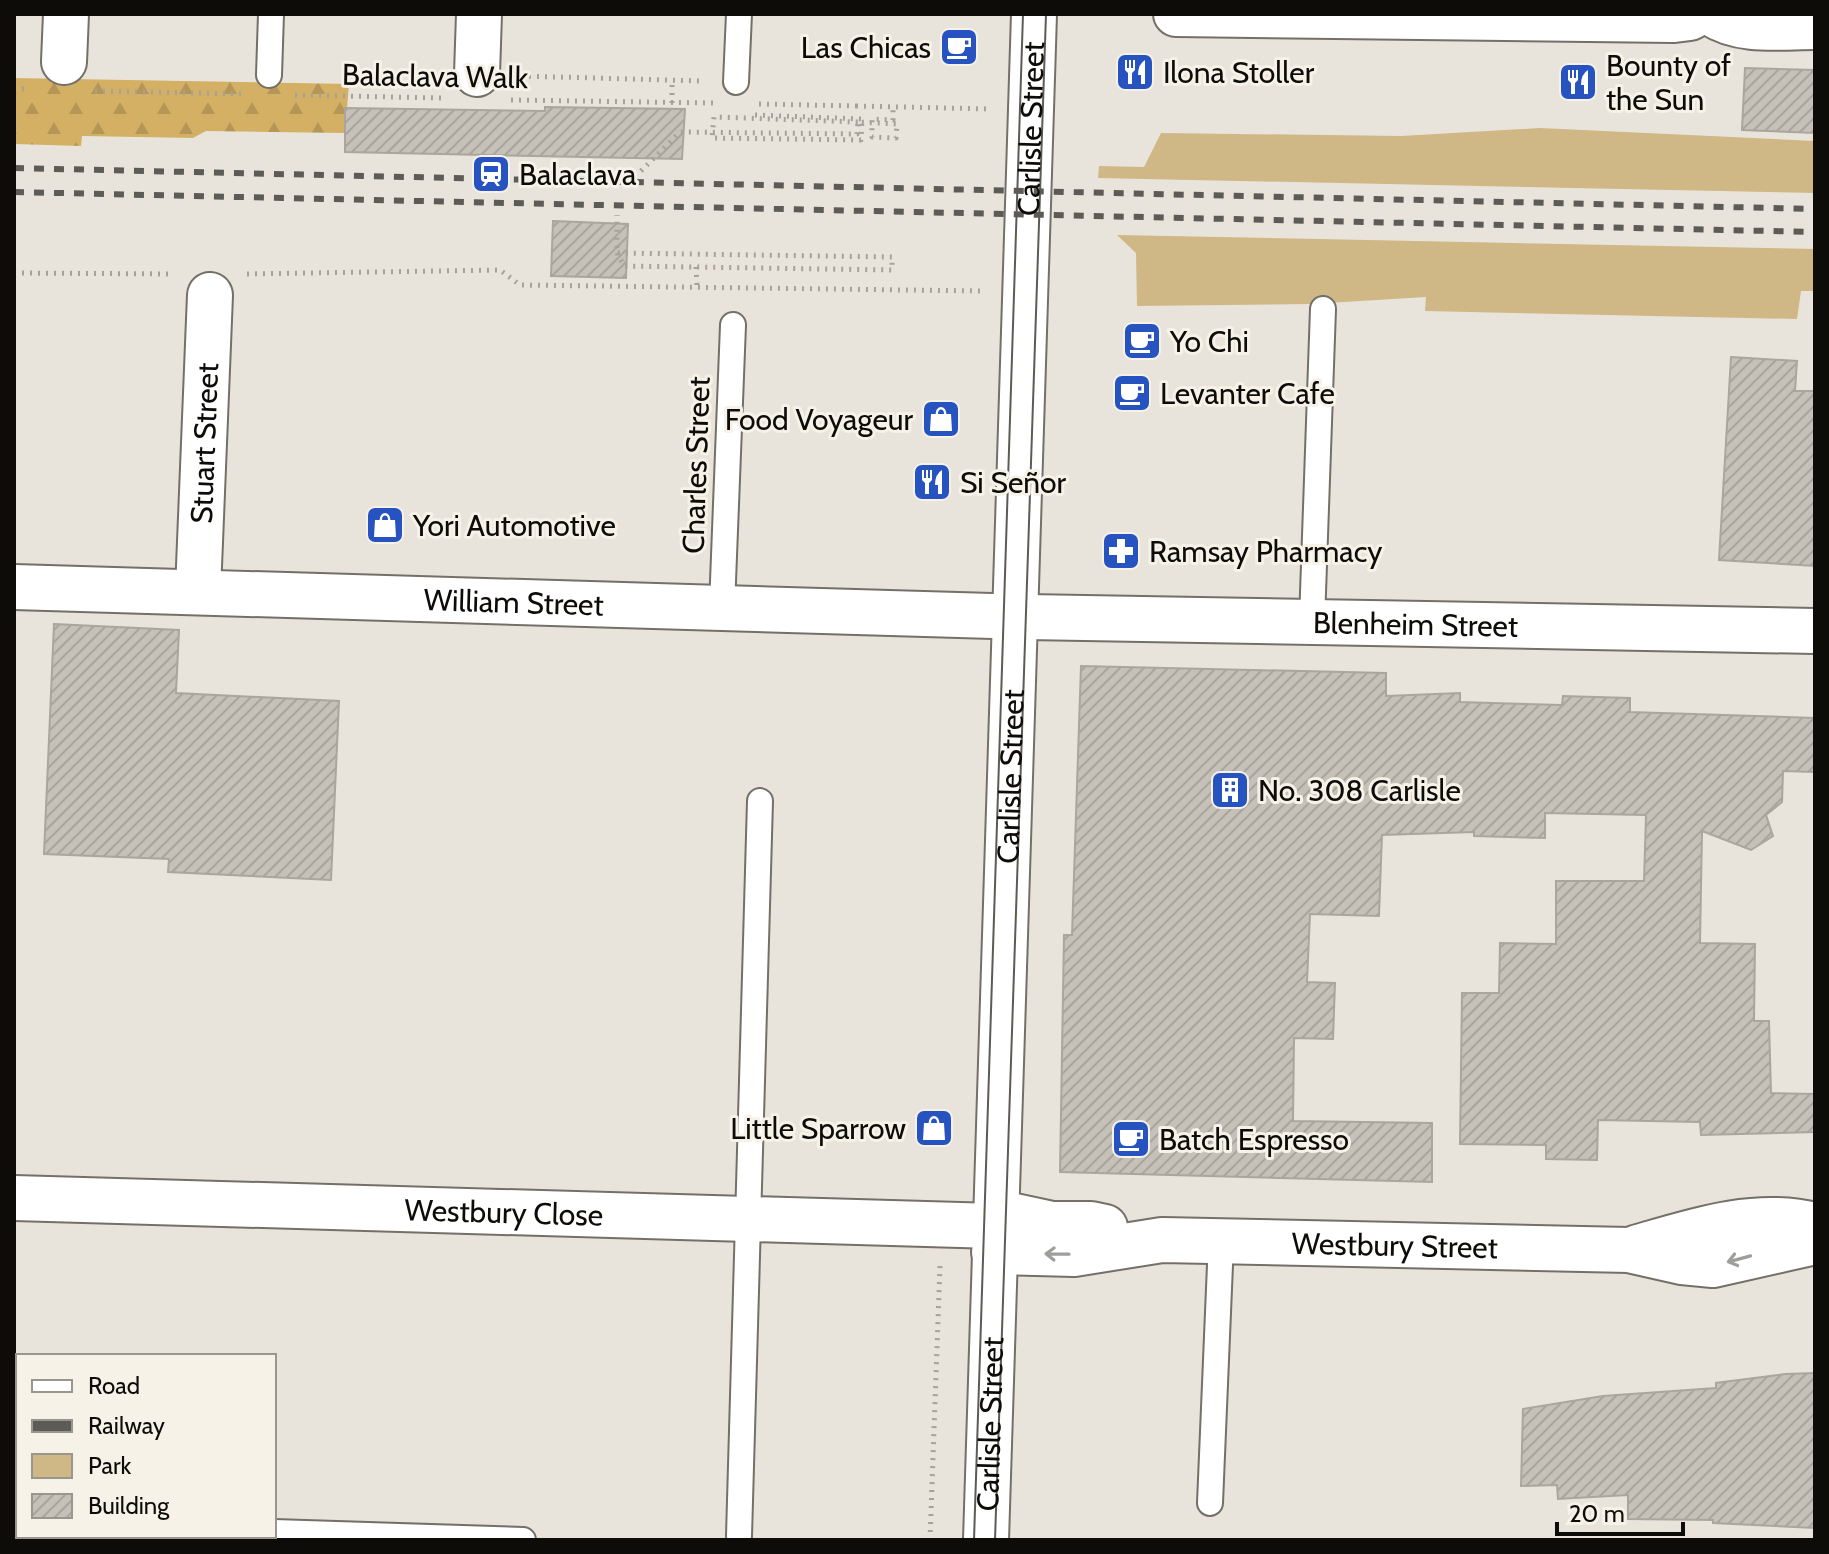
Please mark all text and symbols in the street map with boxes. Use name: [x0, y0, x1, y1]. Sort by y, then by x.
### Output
cafe icon: Las Chicas: [938, 26, 980, 68]
place label: Las Chicas: [801, 29, 931, 66]
street label: Carlisle Street: [1009, 41, 1052, 216]
place label: Bounty of the Sun: [1606, 47, 1731, 118]
restaurant icon: Ilona Stoller: [1114, 51, 1156, 93]
place label: Ilona Stoller: [1163, 54, 1315, 91]
street label: Balaclava Walk: [342, 56, 529, 96]
restaurant icon: Bounty of the Sun: [1557, 61, 1599, 103]
station icon: Balaclava: [470, 153, 512, 195]
place label: Balaclava: [519, 156, 637, 193]
cafe icon: Yo Chi: [1121, 320, 1163, 362]
place label: Yo Chi: [1169, 323, 1249, 360]
street label: Stuart Street: [182, 362, 226, 524]
cafe icon: Levanter Cafe: [1111, 372, 1153, 414]
place label: Levanter Cafe: [1160, 375, 1335, 412]
street label: Charles Street: [674, 376, 718, 554]
shop icon: Food Voyageur: [920, 398, 962, 440]
place label: Food Voyageur: [725, 401, 914, 438]
restaurant icon: Si Señor: [911, 461, 953, 503]
place label: Si Señor: [960, 464, 1067, 501]
shop icon: Yori Automotive: [364, 504, 406, 546]
place label: Yori Automotive: [412, 507, 616, 544]
pharmacy icon: Ramsay Pharmacy: [1100, 530, 1142, 572]
place label: Ramsay Pharmacy: [1149, 533, 1382, 570]
street label: William Street: [423, 581, 604, 623]
street label: Blenheim Street: [1313, 604, 1518, 644]
street label: Carlisle Street: [989, 689, 1031, 864]
building icon: No. 308 Carlisle: [1209, 769, 1251, 811]
place label: No. 308 Carlisle: [1258, 772, 1461, 809]
shop icon: Little Sparrow: [913, 1107, 955, 1149]
place label: Little Sparrow: [730, 1110, 906, 1147]
cafe icon: Batch Espresso: [1110, 1118, 1152, 1160]
place label: Batch Espresso: [1159, 1121, 1349, 1158]
street label: Westbury Close: [404, 1191, 604, 1233]
street label: Westbury Street: [1291, 1224, 1498, 1266]
one-way arrow: [1044, 1246, 1071, 1262]
one-way arrow: [1726, 1252, 1752, 1267]
street label: Carlisle Street: [968, 1336, 1011, 1512]
legend: [16, 1354, 276, 1538]
text: Road: [88, 1371, 140, 1400]
text: Railway: [88, 1411, 165, 1440]
text: Park: [88, 1451, 131, 1480]
scale bar: [1557, 1486, 1683, 1536]
text: Building: [88, 1491, 170, 1520]
text: 20 m: [1569, 1499, 1625, 1528]

